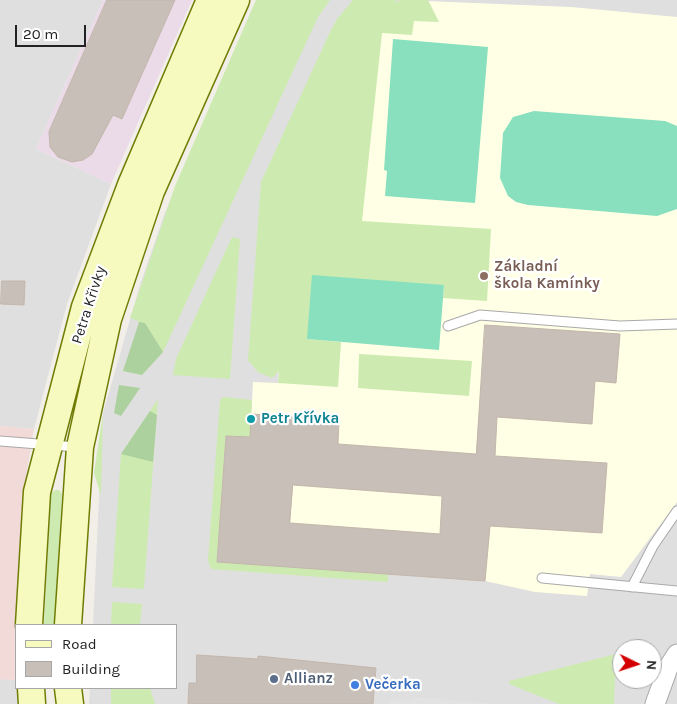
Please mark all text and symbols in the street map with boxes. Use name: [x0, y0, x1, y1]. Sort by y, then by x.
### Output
scale bar: [18, 15, 89, 47]
text: 20 m: [23, 25, 58, 43]
place label: Základní škola Kamínky: [494, 258, 600, 293]
street label: Petra Křivky: [68, 264, 110, 346]
marker: Základní škola Kamínky: [478, 270, 490, 282]
place label: Petr Křívka: [261, 410, 339, 428]
marker: Petr Křívka: [245, 413, 257, 425]
legend: [15, 624, 178, 689]
text: Road: [62, 635, 97, 653]
north arrow: [612, 639, 662, 689]
text: N: [643, 659, 660, 671]
text: Building: [62, 660, 120, 678]
place label: Allianz: [284, 670, 333, 688]
marker: Allianz: [268, 673, 280, 685]
place label: Večerka: [365, 676, 421, 694]
marker: Večerka: [349, 679, 361, 691]

